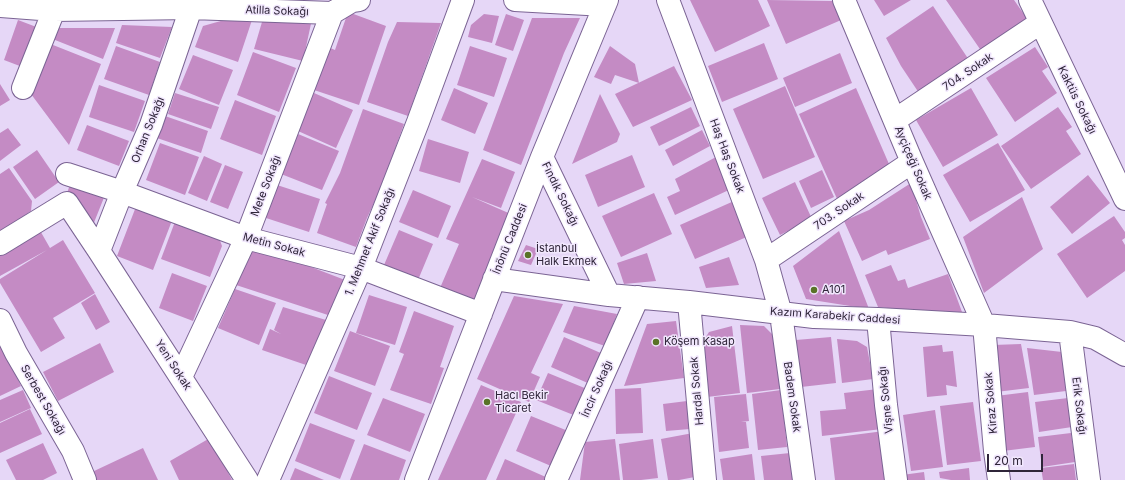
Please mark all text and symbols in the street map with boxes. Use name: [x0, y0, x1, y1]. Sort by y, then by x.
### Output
street label: Atilla Sokağı: [245, 3, 309, 19]
street label: 704. Sokak: [940, 50, 996, 94]
street label: Kaktüs Sokağı: [1055, 64, 1099, 136]
street label: Orhan Sokağı: [129, 95, 167, 165]
street label: Haş Haş Sokak: [707, 117, 747, 195]
street label: Ayçiçeği Sokak: [892, 124, 934, 202]
street label: Mete Sokağı: [248, 153, 284, 219]
street label: Fındık Sokağı: [539, 160, 581, 228]
street label: 1. Mehmet Akif Sokağı: [342, 186, 398, 298]
street label: 703. Sokak: [811, 189, 867, 233]
street label: İnönü Caddesi: [490, 202, 530, 276]
street label: Metin Sokak: [241, 230, 307, 260]
place label: İstanbul Halk Ekmek: [536, 242, 597, 268]
marker: İstanbul Halk Ekmek: [523, 250, 533, 260]
place label: A101: [822, 283, 845, 297]
marker: A101: [809, 285, 819, 295]
street label: Kazım Karabekir Caddesi: [769, 305, 901, 327]
place label: Köşem Kasap: [664, 335, 735, 349]
street label: Yeni Sokak: [152, 337, 194, 393]
marker: Köşem Kasap: [651, 337, 661, 347]
street label: Hardal Sokak: [687, 356, 707, 426]
street label: İncir Sokağı: [579, 358, 615, 420]
street label: Badem Sokak: [781, 361, 803, 433]
street label: Serbest Sokağı: [18, 363, 68, 437]
street label: Vişne Sokağı: [876, 366, 896, 434]
street label: Kiraz Sokak: [982, 372, 1000, 434]
street label: Erik Sokağı: [1069, 376, 1089, 436]
place label: Hacı Bekir Ticaret: [495, 389, 548, 415]
marker: Hacı Bekir Ticaret: [482, 397, 492, 407]
scale bar: [989, 446, 1045, 472]
text: 20 m: [994, 453, 1023, 468]

